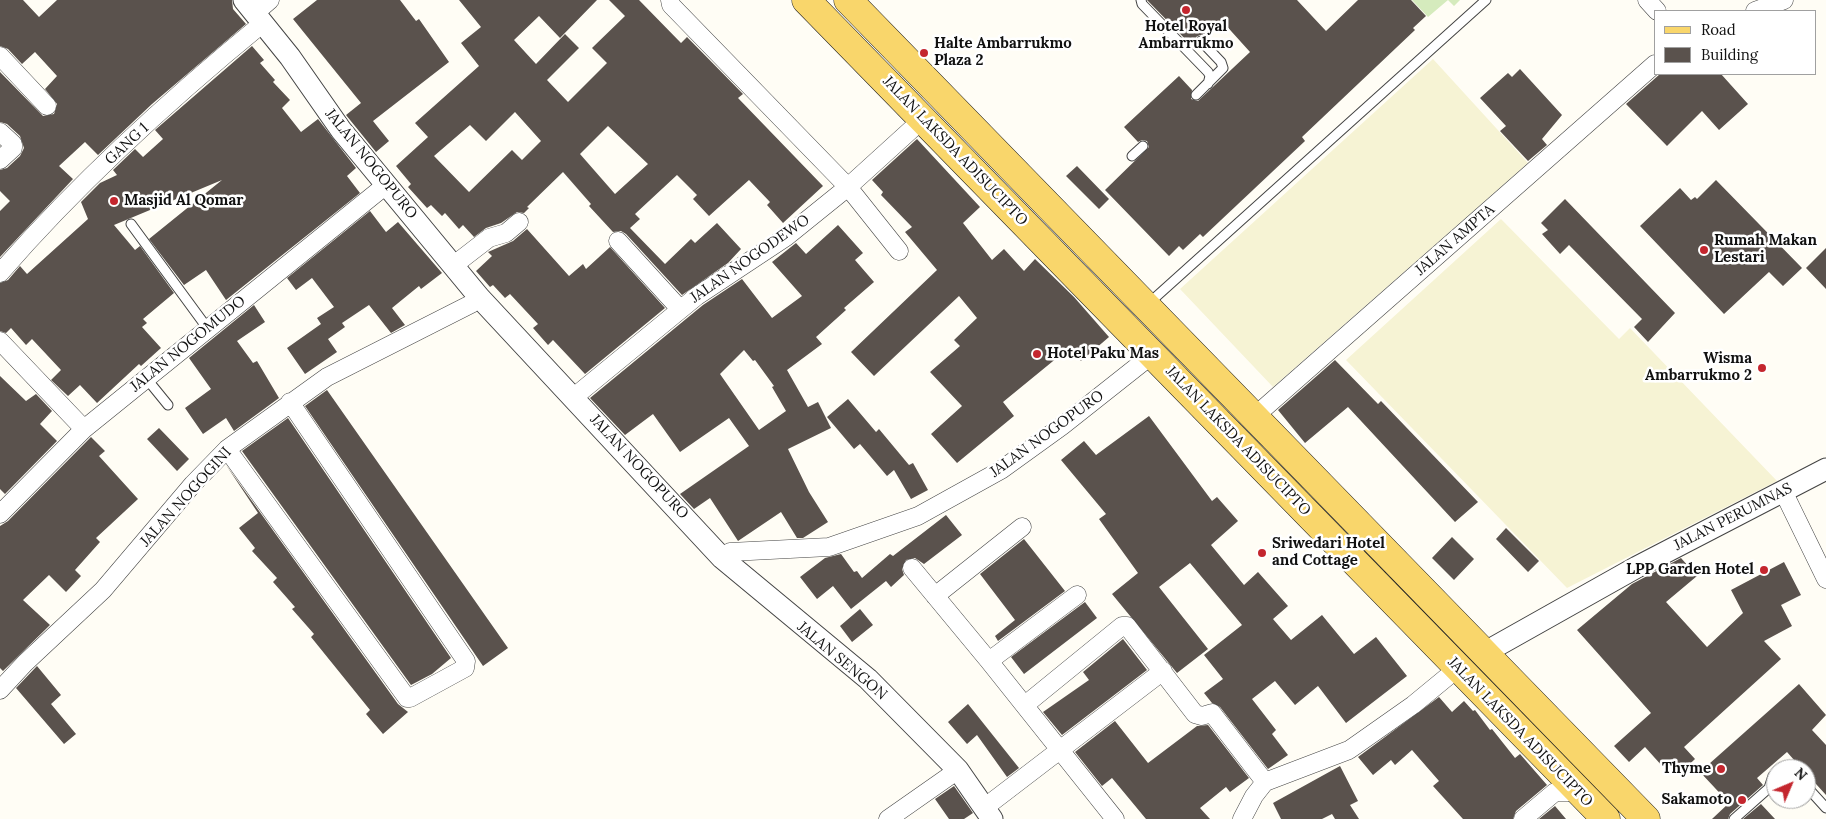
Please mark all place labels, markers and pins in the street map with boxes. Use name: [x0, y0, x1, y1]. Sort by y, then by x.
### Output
marker: Hotel Royal Ambarrukmo: [1180, 4, 1192, 16]
place label: Hotel Royal Ambarrukmo: [1138, 18, 1234, 53]
place label: Halte Ambarrukmo Plaza 2: [934, 35, 1072, 70]
marker: Halte Ambarrukmo Plaza 2: [918, 47, 930, 59]
place label: Masjid Al Qomar: [124, 192, 243, 210]
marker: Masjid Al Qomar: [108, 195, 120, 207]
place label: Rumah Makan Lestari: [1714, 232, 1817, 267]
marker: Rumah Makan Lestari: [1698, 244, 1710, 256]
place label: Hotel Paku Mas: [1047, 345, 1159, 363]
marker: Hotel Paku Mas: [1031, 348, 1043, 360]
place label: Wisma Ambarrukmo 2: [1645, 350, 1752, 385]
marker: Wisma Ambarrukmo 2: [1756, 362, 1768, 374]
place label: Sriwedari Hotel and Cottage: [1272, 535, 1385, 570]
marker: Sriwedari Hotel and Cottage: [1256, 547, 1268, 559]
place label: LPP Garden Hotel: [1626, 561, 1754, 579]
marker: LPP Garden Hotel: [1758, 564, 1770, 576]
place label: Thyme: [1662, 760, 1711, 778]
marker: Thyme: [1715, 763, 1727, 775]
place label: Sakamoto: [1661, 791, 1732, 809]
marker: Sakamoto: [1736, 794, 1748, 806]

